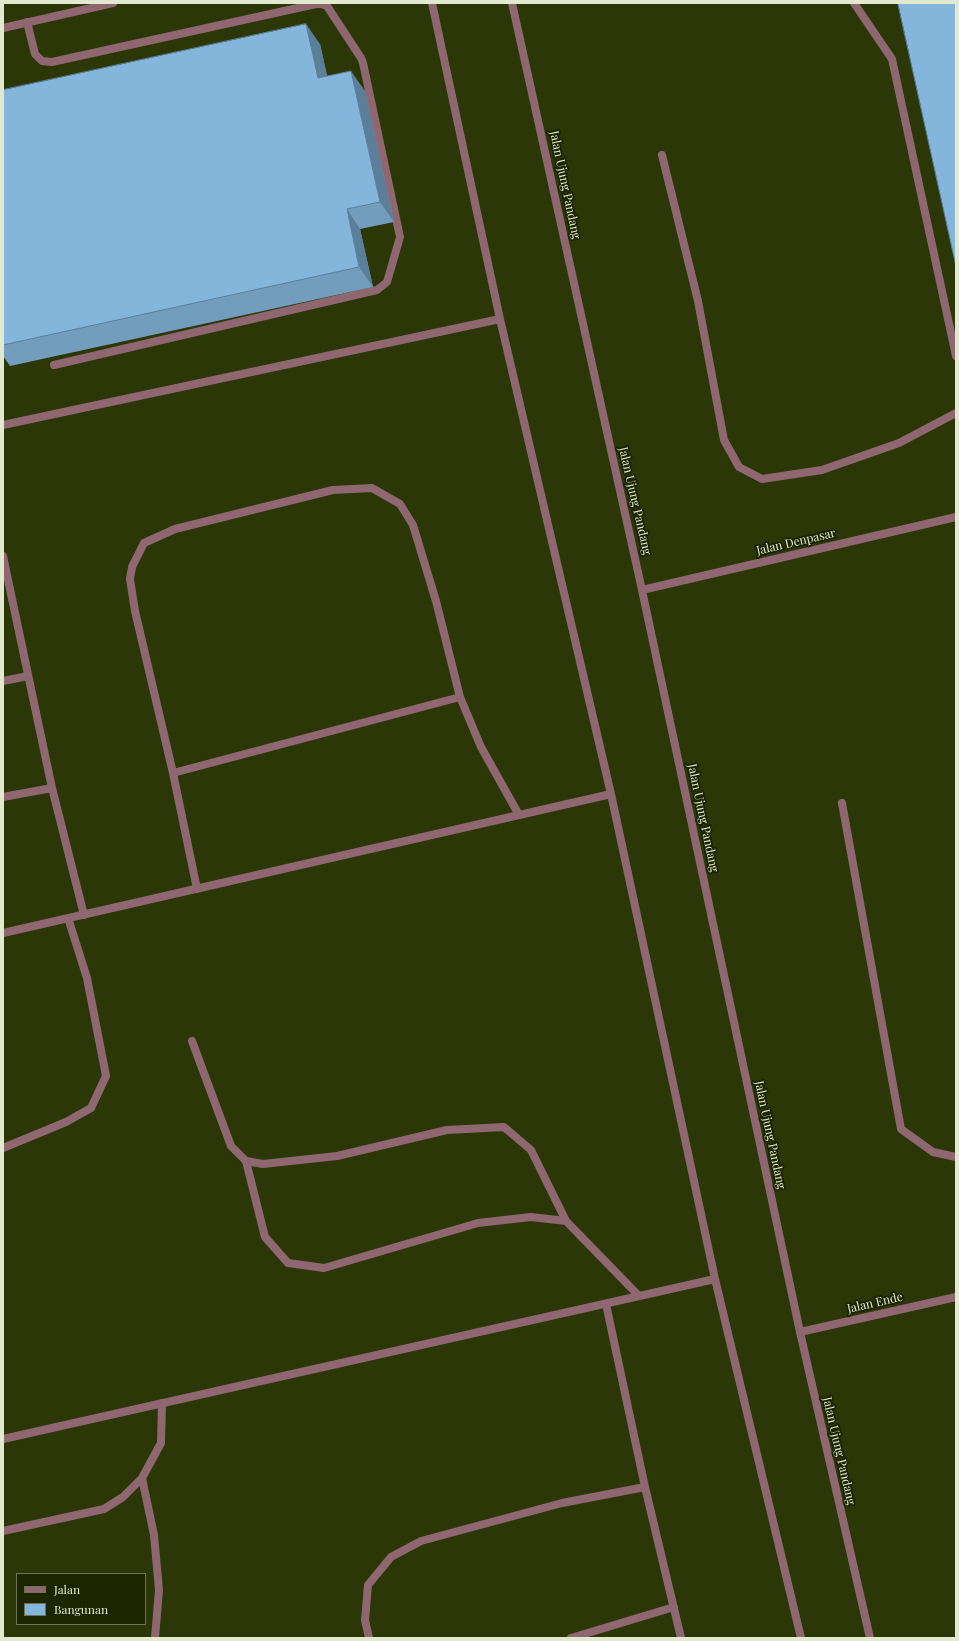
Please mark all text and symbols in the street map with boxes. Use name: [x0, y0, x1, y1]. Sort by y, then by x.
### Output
street label: Jalan Ujung Pandang: [546, 130, 584, 240]
street label: Jalan Ujung Pandang: [616, 446, 654, 556]
street label: Jalan Denpasar: [755, 526, 837, 558]
street label: Jalan Ujung Pandang: [684, 763, 722, 873]
street label: Jalan Ujung Pandang: [751, 1080, 789, 1190]
street label: Jalan Ende: [846, 1290, 904, 1316]
street label: Jalan Ujung Pandang: [820, 1396, 858, 1506]
legend: [16, 1573, 146, 1625]
text: Jalan: [54, 1581, 80, 1597]
text: Bangunan: [54, 1601, 108, 1617]

